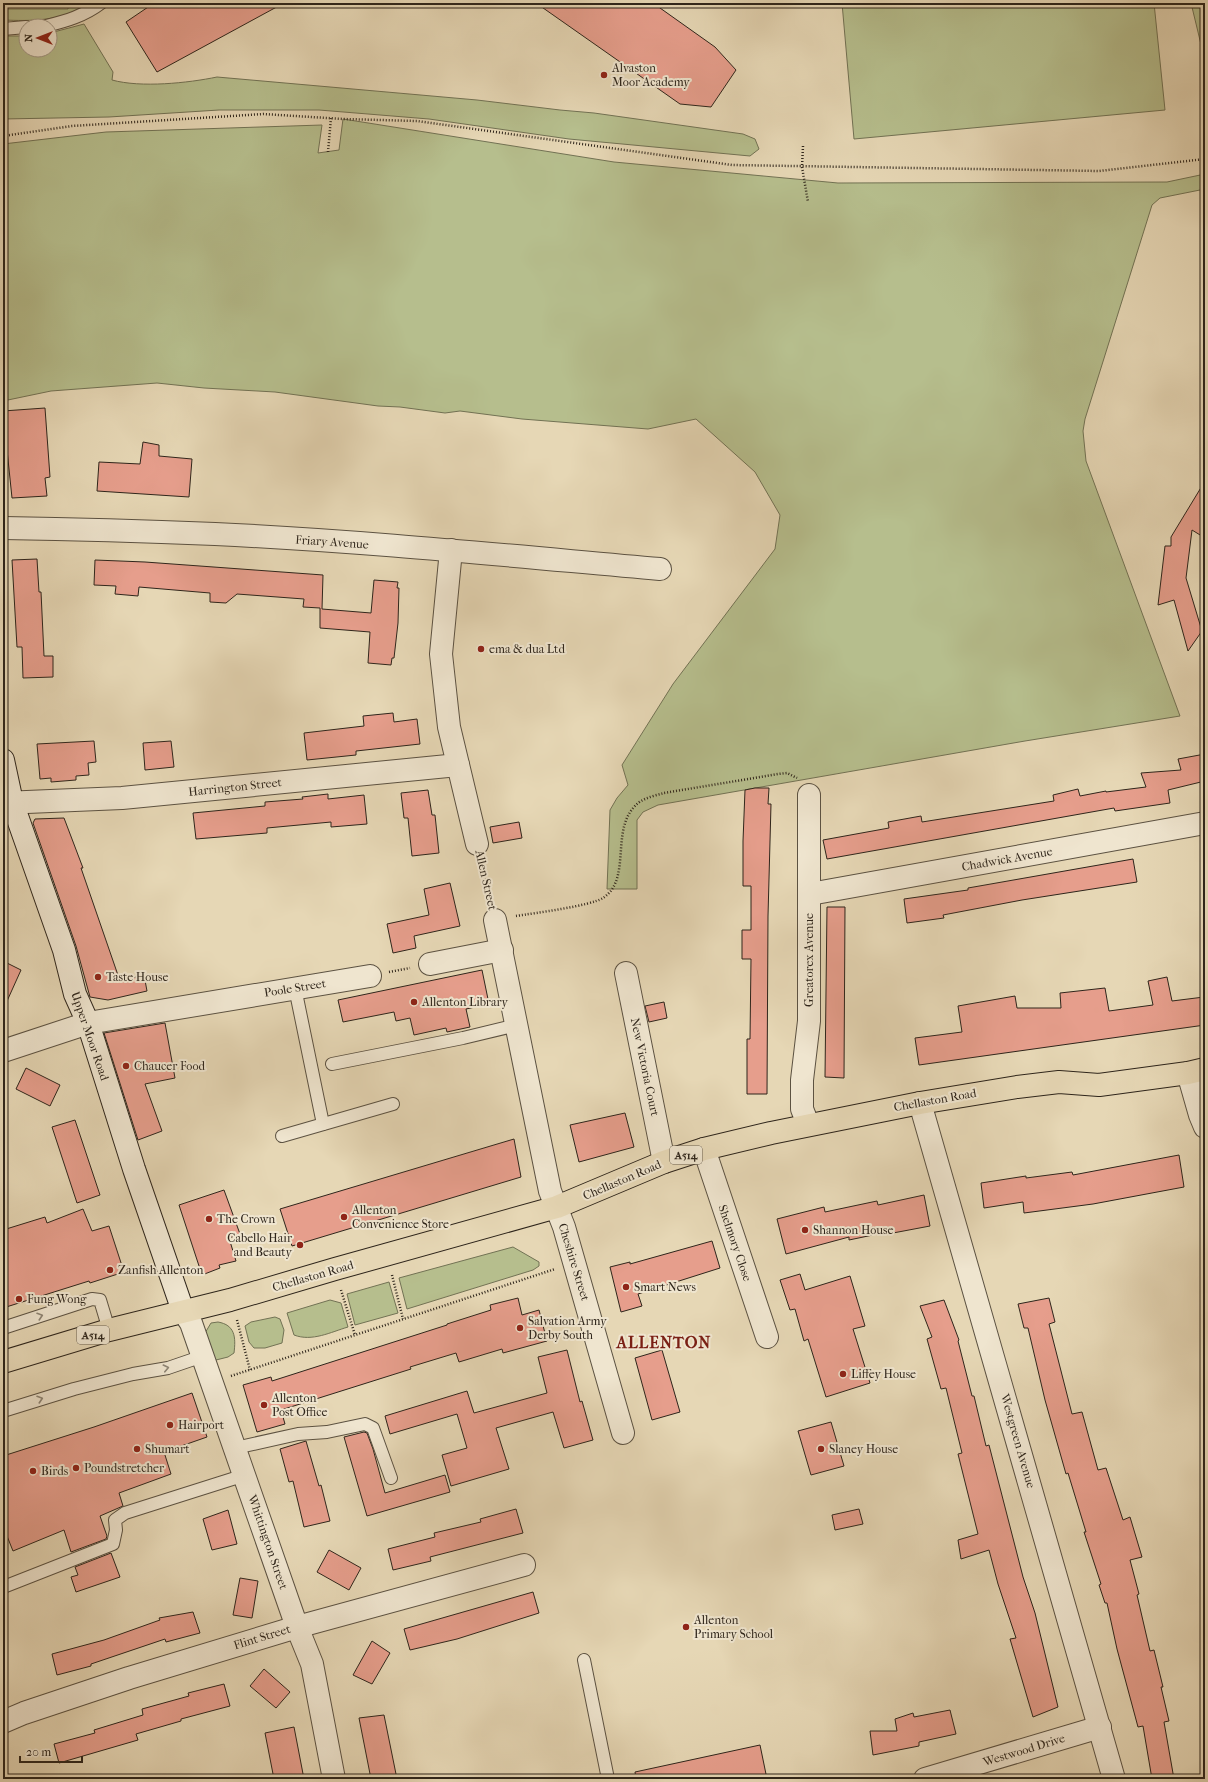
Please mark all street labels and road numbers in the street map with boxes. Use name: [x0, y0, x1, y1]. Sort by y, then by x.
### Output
street label: Friary Avenue: [295, 532, 369, 552]
street label: Harrington Street: [188, 775, 283, 799]
street label: Chadwick Avenue: [960, 844, 1054, 874]
street label: Allen Street: [472, 847, 500, 912]
street label: Greatorex Avenue: [802, 913, 816, 1007]
street label: Poole Street: [263, 976, 328, 1000]
street label: Upper Moor Road: [68, 990, 112, 1083]
street label: New Victoria Court: [628, 1017, 662, 1118]
street label: Chellaston Road: [893, 1086, 978, 1114]
road number: A514: [670, 1146, 702, 1164]
street label: Chellaston Road: [581, 1157, 664, 1203]
street label: Shelmory Close: [715, 1203, 755, 1283]
street label: Cheshire Street: [556, 1221, 593, 1303]
street label: Chellaston Road: [271, 1258, 356, 1294]
road number: A514: [77, 1326, 109, 1344]
street label: Westgreen Avenue: [998, 1391, 1038, 1490]
street label: Whittington Street: [245, 1492, 291, 1592]
street label: Flint Street: [232, 1621, 293, 1652]
street label: Westwood Drive: [980, 1731, 1067, 1769]

